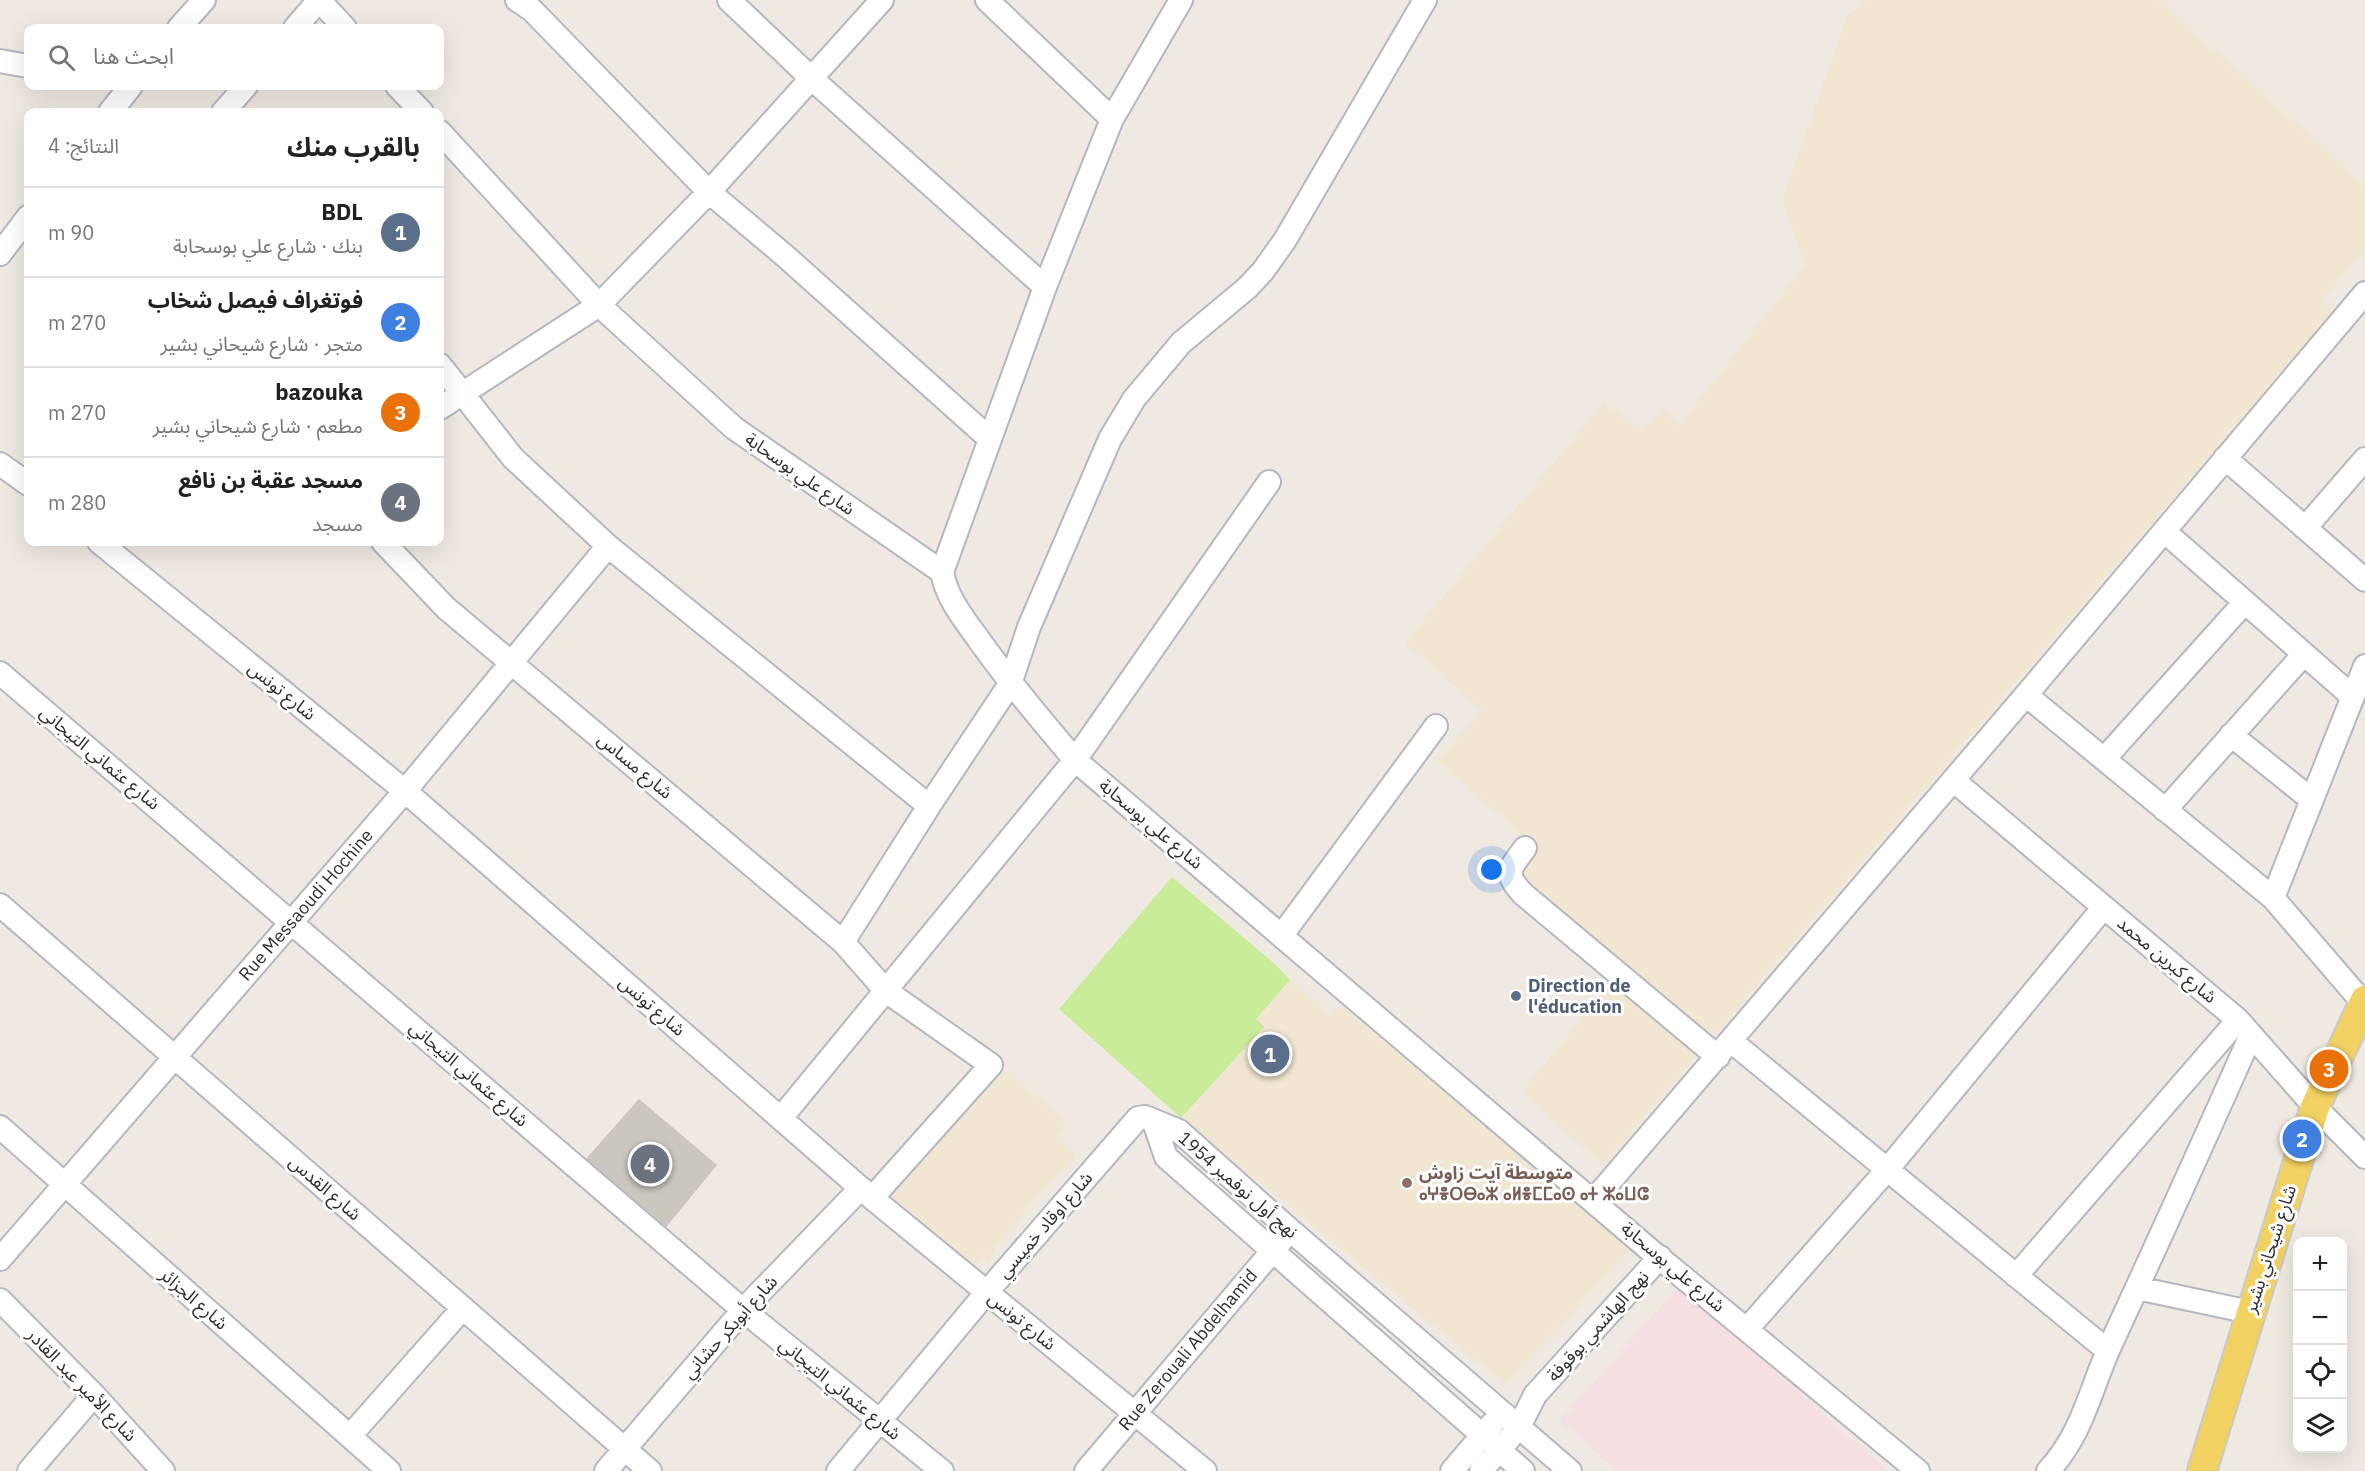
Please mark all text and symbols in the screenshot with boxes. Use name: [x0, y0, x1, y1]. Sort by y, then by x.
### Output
search box: [24, 24, 444, 90]
icon: search: [45, 41, 78, 74]
text: ابحث هنا: [93, 41, 174, 70]
text: بالقرب منك: [287, 129, 420, 163]
text: النتائج: 4: [48, 132, 119, 159]
text: BDL: [321, 197, 363, 226]
text: 90 m: [48, 219, 94, 246]
text: 1: [395, 219, 407, 246]
text: بنك · شارع علي بوسحابة: [173, 232, 363, 259]
text: فوتغراف فيصل شخاب: [148, 285, 363, 314]
text: 270 m: [48, 309, 106, 336]
text: 2: [395, 309, 407, 336]
text: متجر · شارع شيحاني بشير: [160, 330, 363, 357]
text: bazouka: [275, 377, 363, 406]
text: 270 m: [48, 399, 106, 426]
text: 3: [395, 399, 407, 426]
text: مطعم · شارع شيحاني بشير: [153, 412, 363, 439]
street label: شارع علي بوسحابة: [739, 427, 860, 522]
text: مسجد عقبة بن نافع: [178, 465, 363, 494]
text: 280 m: [48, 489, 106, 516]
text: 4: [395, 489, 407, 516]
text: مسجد: [312, 510, 363, 537]
street label: شارع تونس: [242, 656, 321, 727]
street label: شارع عثماني التيجاني: [33, 701, 165, 817]
street label: شارع مساس: [591, 728, 678, 806]
street label: شارع علي بوسحابة: [1093, 773, 1208, 876]
street label: Rue Messaoudi Hochine: [233, 824, 378, 985]
your location: [1477, 855, 1506, 884]
street label: شارع كبرين محمد: [2111, 911, 2222, 1010]
street label: شارع تونس: [612, 970, 690, 1043]
place label: Direction de l'éducation: [1528, 974, 1631, 1018]
marker: Direction de l'éducation: [1509, 989, 1523, 1003]
street label: شارع عثماني التيجاني: [403, 1016, 534, 1134]
pin: 1: [1250, 1032, 1290, 1076]
pin: 3: [2310, 1046, 2348, 1092]
pin: 2: [2282, 1116, 2322, 1162]
street label: نهج أول نوفمبر 1954: [1172, 1126, 1303, 1245]
pin: 4: [630, 1142, 670, 1186]
street label: شارع القدس: [282, 1150, 366, 1228]
place label: متوسطة آيت زاوش ⴰⵖⴻⵔⴱⴰⵣ ⴰⵍⴻⵎⵎⴰⵙ ⴰⵜ ⵣⴰⵡⵛ: [1419, 1161, 1650, 1205]
street label: شارع اوقاد خميسي: [992, 1167, 1100, 1285]
marker: متوسطة آيت زاوش ⴰⵖⴻⵔⴱⴰⵣ ⴰⵍⴻⵎⵎⴰⵙ ⴰⵜ ⵣⴰⵡⵛ: [1400, 1176, 1414, 1190]
street label: شارع شيحاني بشير: [2238, 1182, 2304, 1318]
street label: شارع علي بوسحابة: [1615, 1216, 1730, 1319]
map controls: [2293, 1237, 2347, 1453]
button: +: [2293, 1237, 2347, 1291]
street label: شارع الجزائر: [153, 1262, 233, 1337]
street label: Rue Zerouali Abdelhamid: [1113, 1264, 1262, 1435]
street label: نهج الهاشمي بوقوفة: [1542, 1265, 1655, 1388]
street label: شارع أبوبكر حشاني: [677, 1270, 784, 1385]
street label: شارع تونس: [982, 1286, 1061, 1357]
button: −: [2293, 1291, 2347, 1345]
street label: شارع الأمير عبد القادر: [19, 1322, 142, 1448]
street label: شارع عثماني التيجاني: [773, 1332, 906, 1447]
button: locate: [2293, 1345, 2347, 1399]
button: layers: [2293, 1399, 2347, 1453]

